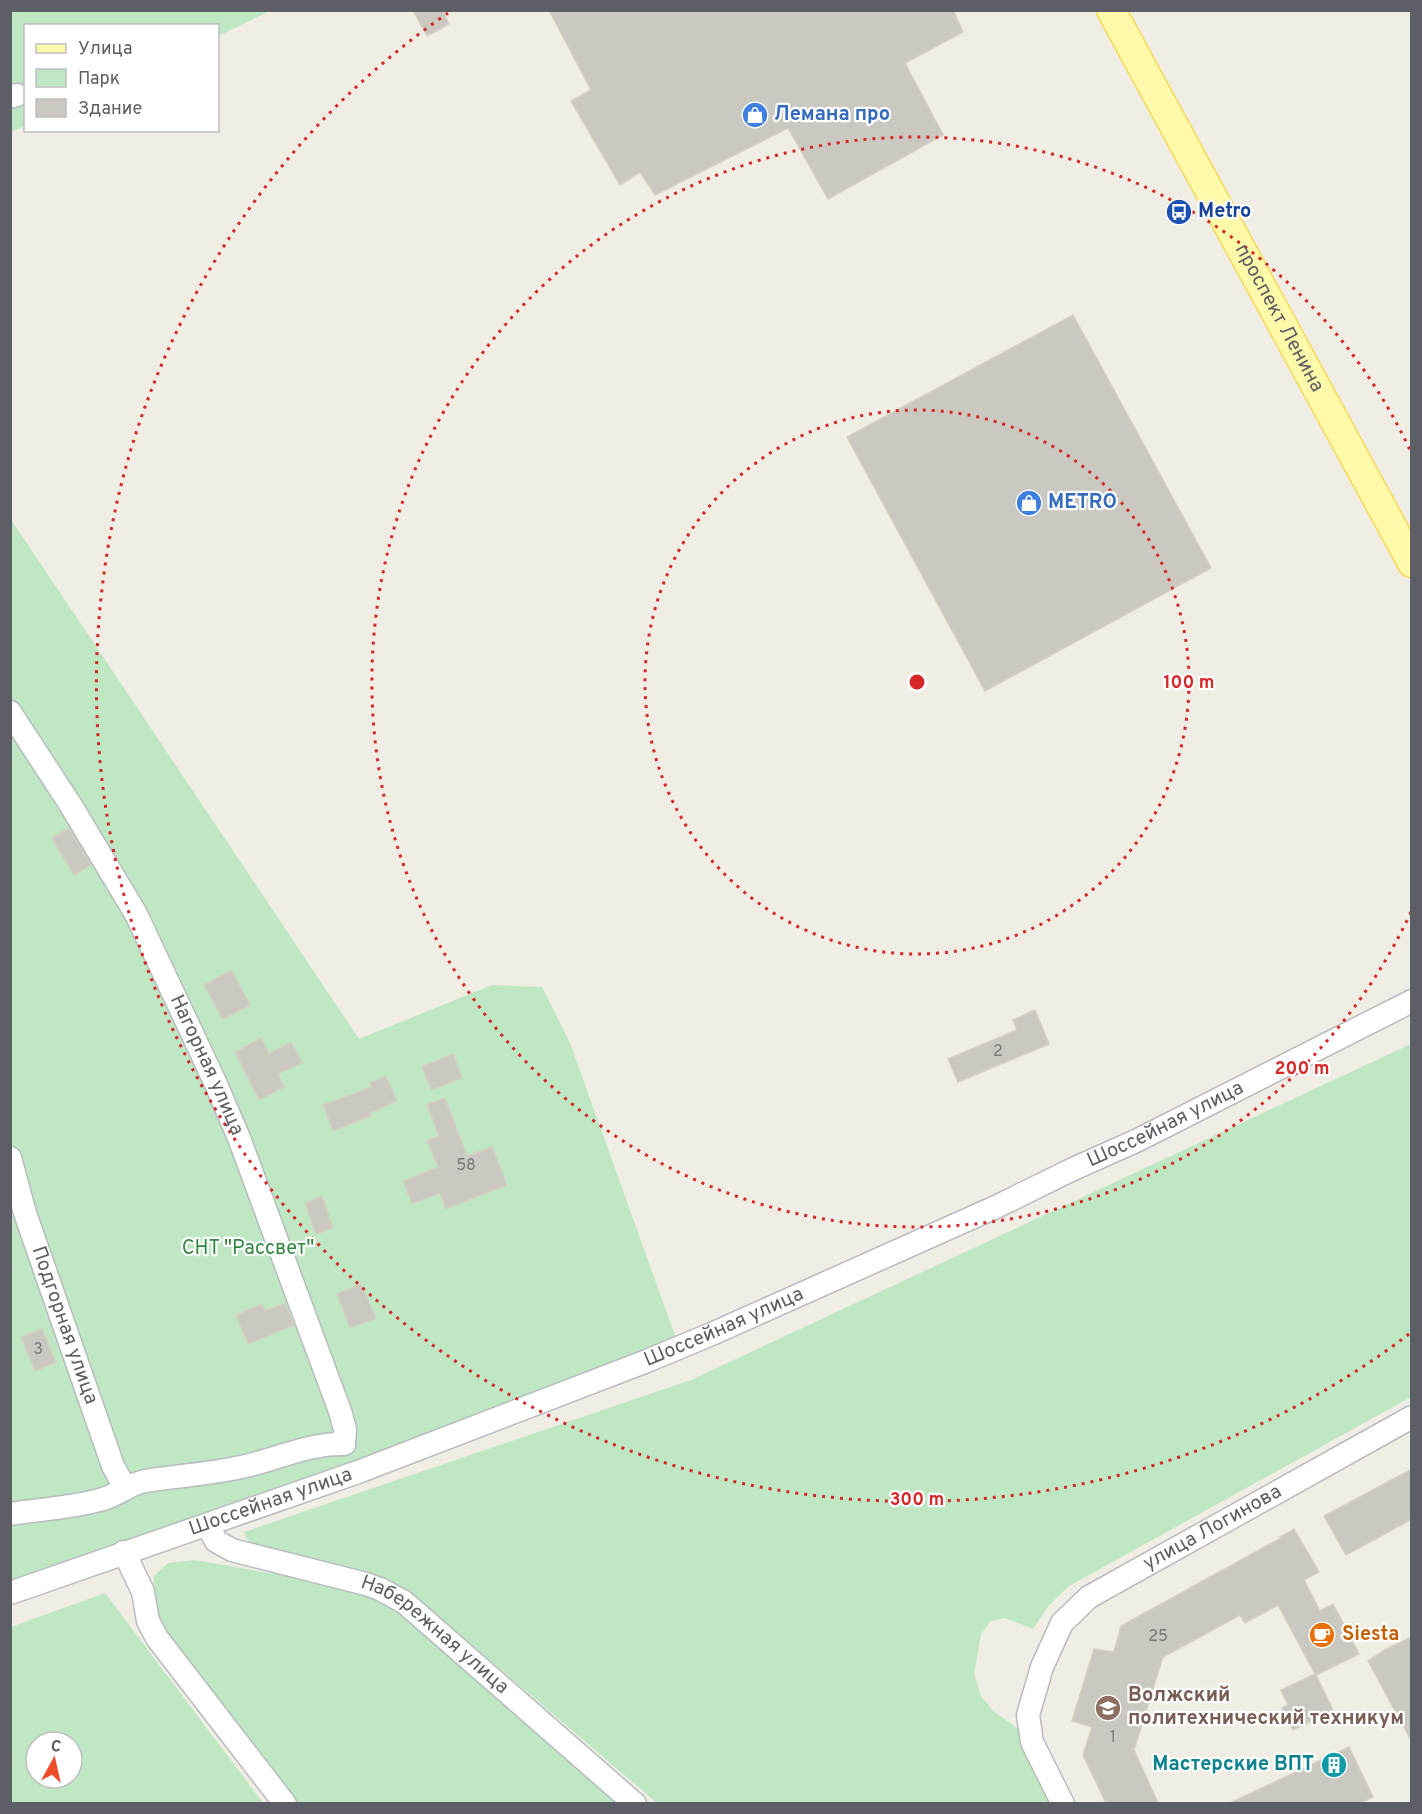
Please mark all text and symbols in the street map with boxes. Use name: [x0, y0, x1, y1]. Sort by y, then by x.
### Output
legend: [24, 24, 219, 132]
text: Улица: [78, 38, 132, 61]
text: Парк: [78, 68, 120, 91]
text: Здание: [78, 98, 142, 121]
shop icon: Лемана про: [740, 100, 770, 130]
place label: Лемана про: [774, 102, 890, 128]
bus stop icon: Metro: [1164, 197, 1194, 227]
place label: Metro: [1198, 199, 1251, 225]
street label: проспект Ленина: [1228, 240, 1330, 397]
shop icon: METRO: [1014, 488, 1044, 518]
place label: METRO: [1048, 490, 1117, 516]
centre of rings: [907, 672, 927, 692]
text: 100 m: [1163, 672, 1215, 695]
street label: Нагорная улица: [163, 991, 249, 1139]
house number: 2: [993, 1042, 1003, 1062]
text: 200 m: [1274, 1058, 1330, 1081]
street label: Шоссейная улица: [1083, 1075, 1248, 1174]
house number: 58: [456, 1156, 476, 1176]
park label: СНТ "Рассвет": [182, 1236, 314, 1262]
street label: Подгорная улица: [25, 1243, 104, 1408]
street label: Шоссейная улица: [640, 1282, 808, 1374]
house number: 3: [33, 1340, 43, 1360]
street label: Шоссейная улица: [186, 1462, 356, 1543]
street label: улица Логинова: [1139, 1479, 1287, 1577]
text: 300 m: [890, 1489, 944, 1512]
street label: Набережная улица: [357, 1570, 514, 1700]
cafe icon: Siesta: [1307, 1620, 1337, 1650]
place label: Siesta: [1342, 1622, 1399, 1648]
house number: 25: [1148, 1627, 1168, 1647]
place label: Волжский политехнический техникум: [1128, 1683, 1404, 1732]
school or university icon: Волжский политехнический техникум: [1093, 1693, 1123, 1723]
house number: 1: [1110, 1728, 1116, 1748]
north arrow: [24, 1730, 84, 1790]
text: С: [49, 1737, 62, 1758]
building icon: Мастерские ВПТ: [1319, 1750, 1349, 1780]
place label: Мастерские ВПТ: [1152, 1752, 1314, 1778]

